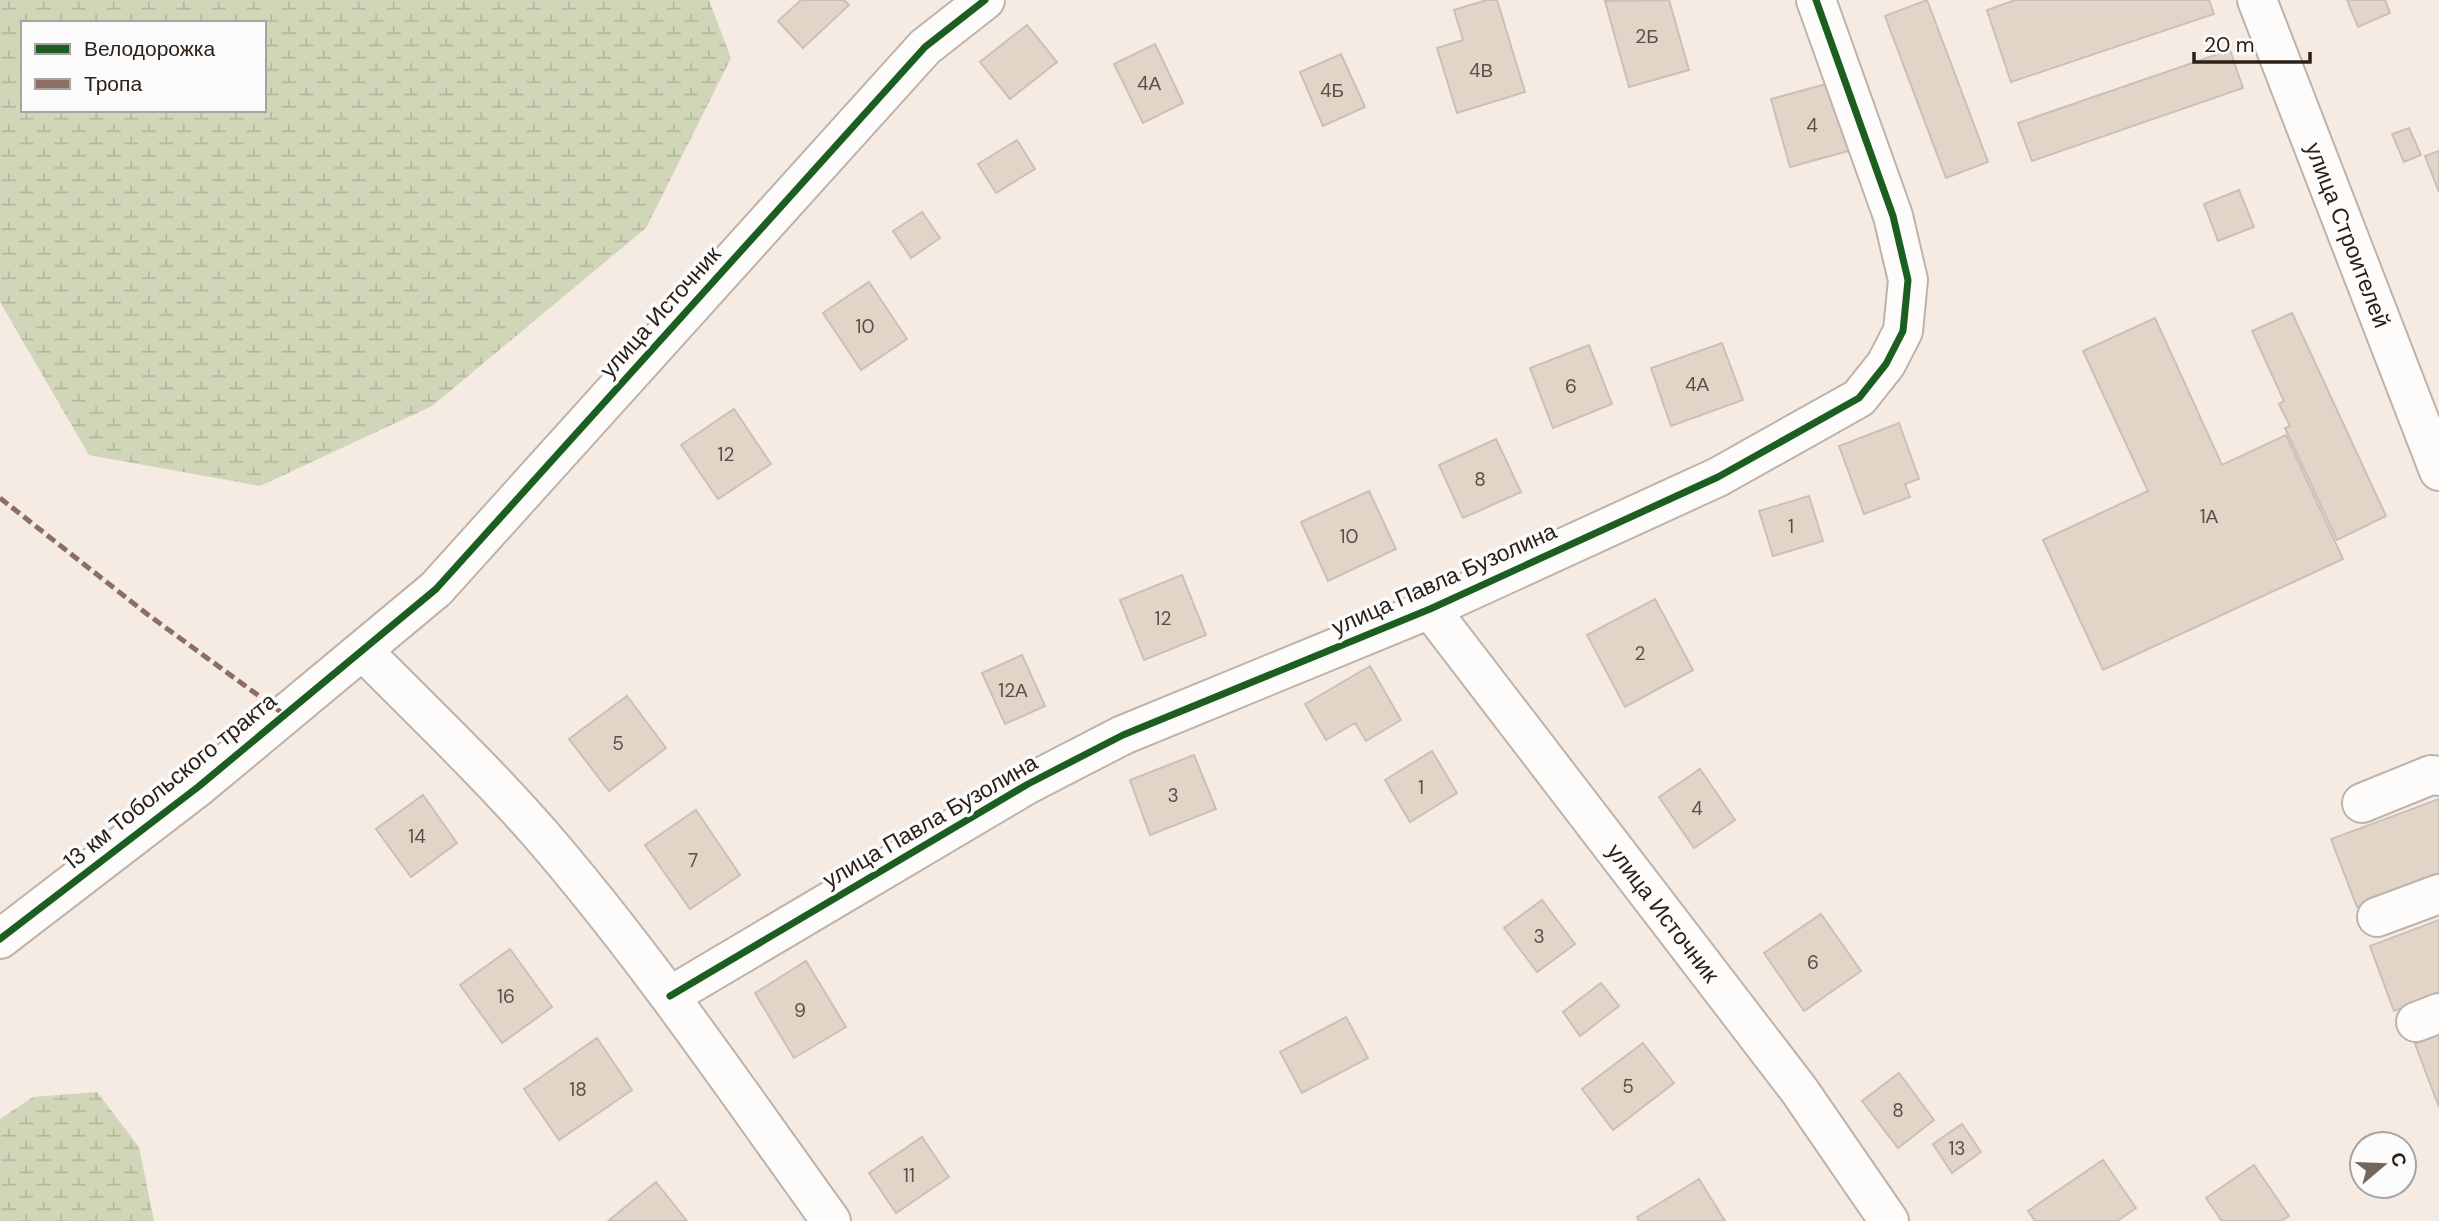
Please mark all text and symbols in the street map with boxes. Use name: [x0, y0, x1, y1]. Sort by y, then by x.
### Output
legend: [21, 21, 266, 112]
scale bar: [2194, 21, 2310, 65]
house number: 2Б: [1635, 24, 1659, 49]
text: 20 m: [2204, 31, 2255, 59]
text: Велодорожка: [84, 35, 215, 63]
house number: 4В: [1469, 58, 1493, 83]
text: Тропа: [84, 70, 142, 98]
house number: 4А: [1137, 71, 1161, 96]
house number: 4Б: [1320, 78, 1344, 103]
house number: 4: [1806, 113, 1818, 138]
street label: улица Строителей: [2298, 138, 2397, 332]
street label: улица Источник: [593, 239, 728, 384]
house number: 10: [856, 314, 874, 339]
house number: 4А: [1685, 372, 1709, 397]
house number: 6: [1565, 374, 1577, 399]
house number: 12: [718, 442, 734, 467]
house number: 8: [1474, 467, 1486, 492]
house number: 1А: [2200, 504, 2219, 529]
house number: 1: [1788, 514, 1794, 539]
street label: улица Павла Бузолина: [1327, 516, 1561, 642]
house number: 10: [1340, 524, 1358, 549]
house number: 12: [1155, 606, 1171, 631]
house number: 2: [1635, 641, 1646, 666]
house number: 12А: [998, 678, 1028, 703]
street label: 13 км Тобольского тракта: [57, 686, 283, 876]
house number: 5: [612, 731, 624, 756]
street label: улица Павла Бузолина: [817, 747, 1043, 895]
house number: 1: [1418, 775, 1424, 800]
house number: 3: [1167, 783, 1179, 808]
house number: 4: [1691, 796, 1703, 821]
house number: 14: [408, 824, 426, 849]
street label: улица Источник: [1600, 837, 1727, 989]
house number: 7: [688, 848, 698, 873]
house number: 3: [1533, 924, 1545, 949]
house number: 6: [1807, 950, 1819, 975]
house number: 16: [497, 984, 515, 1009]
house number: 9: [794, 998, 806, 1023]
house number: 5: [1622, 1074, 1634, 1099]
house number: 18: [569, 1077, 587, 1102]
house number: 8: [1892, 1098, 1904, 1123]
north arrow: [2348, 1130, 2418, 1200]
house number: 13: [1948, 1136, 1966, 1161]
text: С: [2385, 1149, 2413, 1170]
house number: 11: [903, 1163, 915, 1188]

